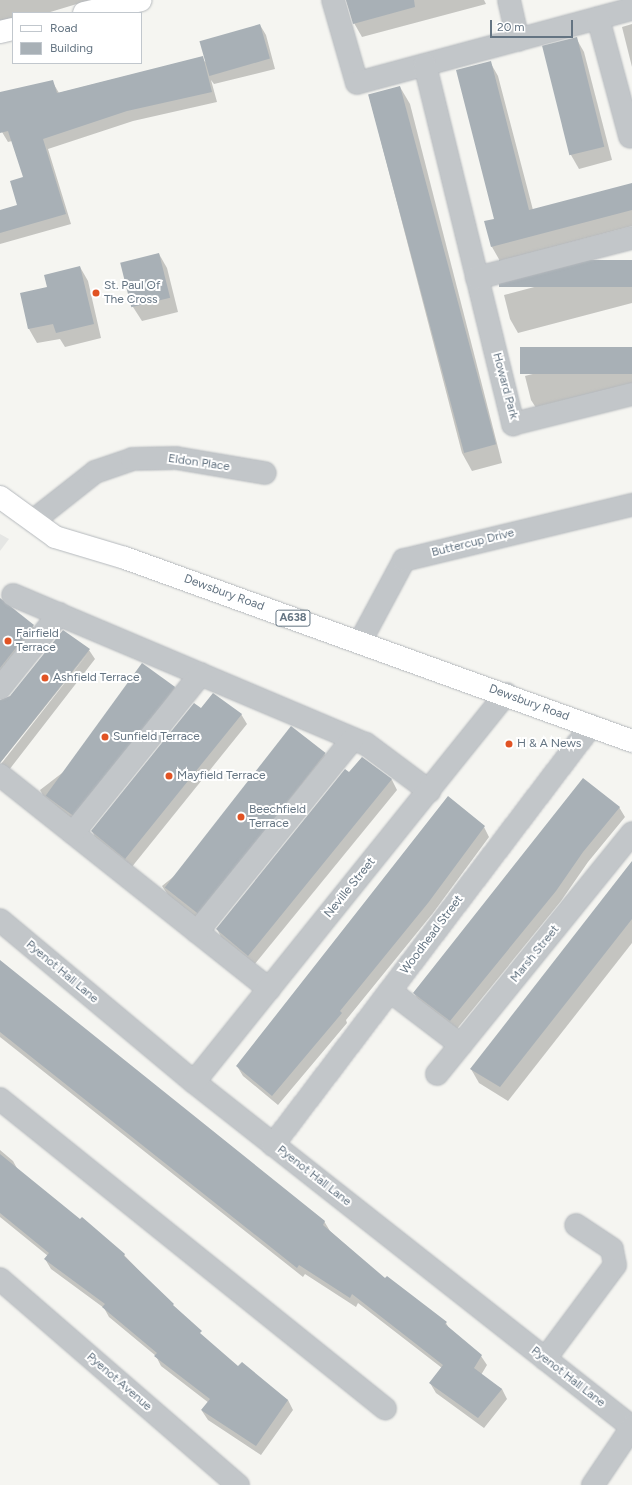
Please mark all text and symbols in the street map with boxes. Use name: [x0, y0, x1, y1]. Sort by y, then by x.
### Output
legend: [12, 12, 142, 64]
scale bar: [492, 12, 575, 38]
text: 20 m: [497, 20, 525, 34]
text: Road: [50, 21, 78, 35]
text: Building: [50, 41, 93, 55]
place label: St. Paul Of The Cross: [104, 279, 160, 307]
marker: St. Paul Of The Cross: [91, 288, 101, 298]
street label: Howard Park: [489, 351, 521, 421]
street label: Eldon Place: [167, 452, 231, 474]
street label: Buttercup Drive: [430, 526, 516, 560]
street label: Dewsbury Road: [182, 572, 266, 614]
road number: A638: [275, 609, 311, 627]
place label: Fairfield Terrace: [16, 627, 59, 655]
marker: Fairfield Terrace: [3, 636, 13, 646]
place label: Ashfield Terrace: [53, 671, 140, 685]
marker: Ashfield Terrace: [40, 673, 50, 683]
street label: Dewsbury Road: [487, 682, 571, 724]
place label: Sunfield Terrace: [113, 730, 200, 744]
marker: Sunfield Terrace: [100, 732, 110, 742]
place label: H & A News: [517, 737, 581, 751]
marker: H & A News: [504, 739, 514, 749]
place label: Mayfield Terrace: [177, 769, 266, 783]
marker: Mayfield Terrace: [164, 771, 174, 781]
place label: Beechfield Terrace: [249, 803, 306, 831]
marker: Beechfield Terrace: [236, 812, 246, 822]
street label: Neville Street: [321, 855, 379, 921]
street label: Woodhead Street: [398, 893, 466, 977]
street label: Marsh Street: [508, 923, 562, 985]
street label: Pyenot Hall Lane: [23, 938, 101, 1006]
street label: Pyenot Hall Lane: [274, 1143, 354, 1209]
street label: Pyenot Hall Lane: [528, 1344, 608, 1410]
street label: Pyenot Avenue: [84, 1350, 154, 1414]

